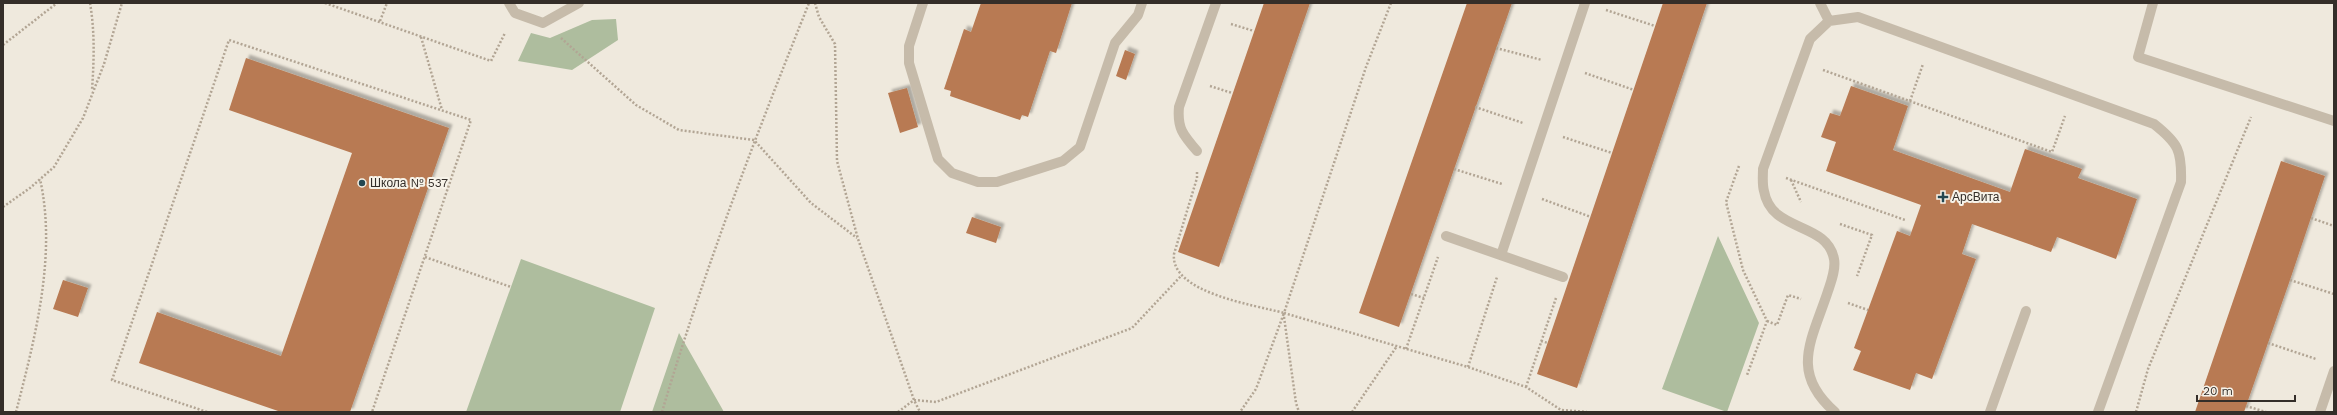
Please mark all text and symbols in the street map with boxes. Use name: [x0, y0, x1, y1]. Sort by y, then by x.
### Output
place label: Школа № 537: [370, 176, 448, 190]
marker: Школа № 537: [357, 178, 367, 188]
place label: АрсВита: [1952, 190, 2000, 204]
marker: АрсВита: [1937, 191, 1949, 203]
scale bar: [2197, 377, 2295, 403]
text: 20 m: [2203, 384, 2233, 398]

